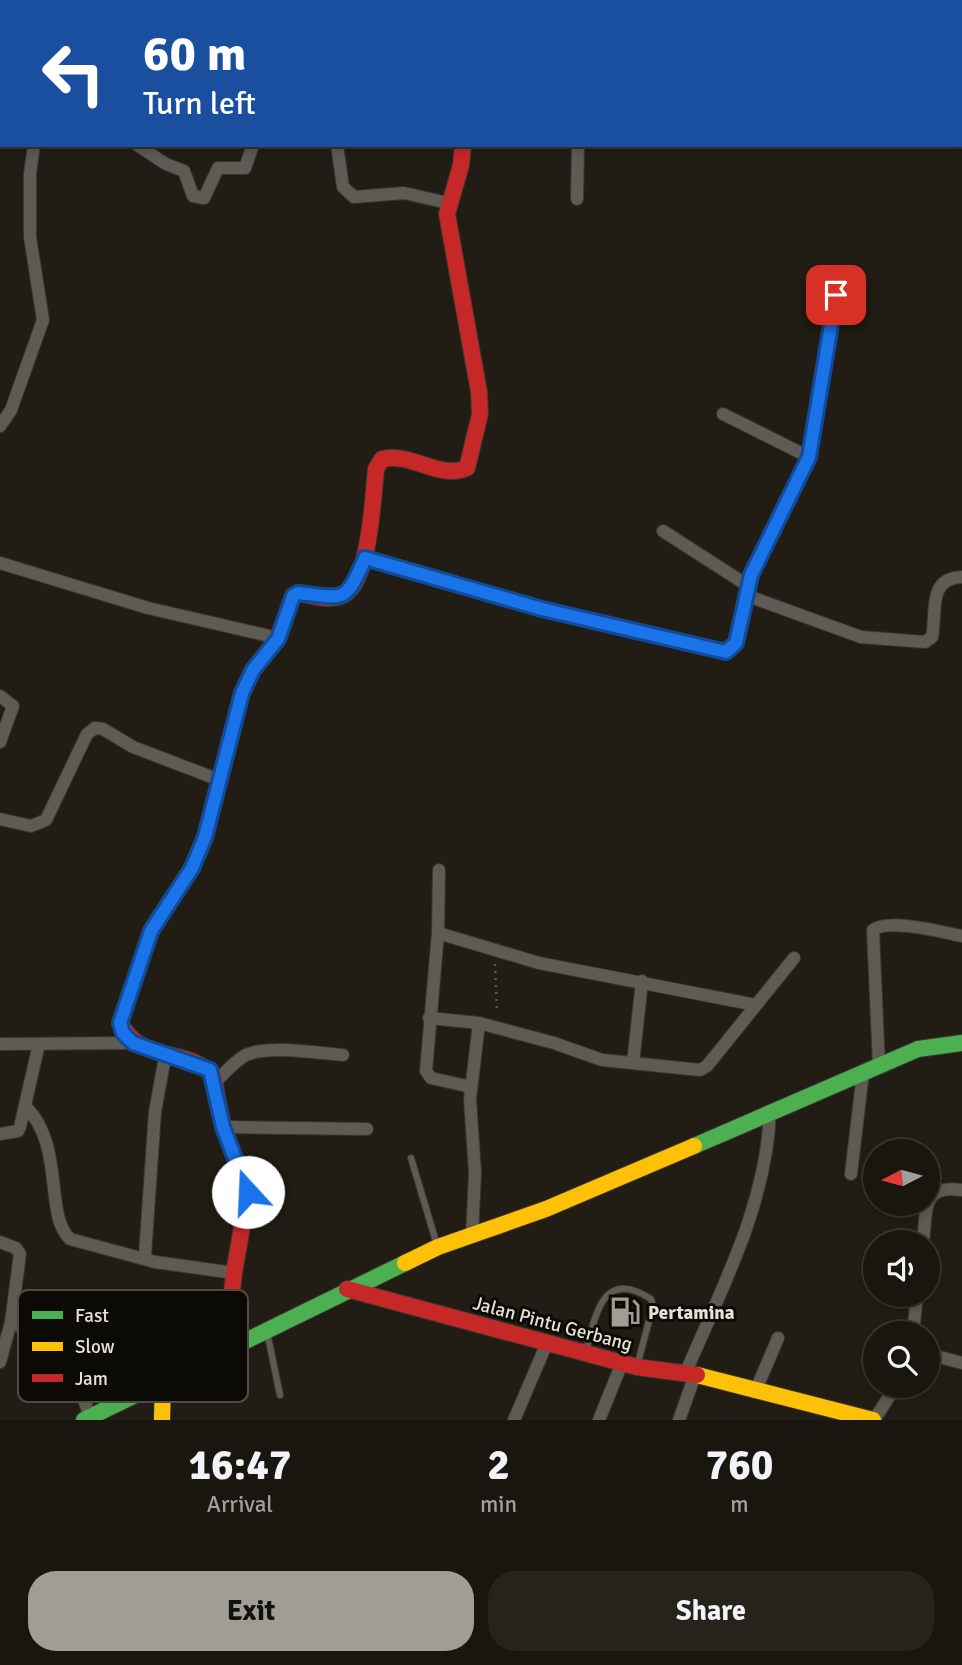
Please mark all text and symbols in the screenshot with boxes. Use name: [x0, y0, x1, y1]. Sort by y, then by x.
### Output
text: 60 m: [143, 24, 246, 84]
icon: left: [28, 28, 119, 119]
text: Turn left: [143, 84, 256, 123]
pin: [806, 265, 866, 325]
icon: arrive: [817, 276, 855, 314]
north arrow: [863, 1139, 940, 1216]
map controls: [863, 1139, 940, 1398]
position arrow: [211, 1155, 285, 1229]
button: sound: [863, 1230, 940, 1307]
legend: [18, 1290, 248, 1402]
street label: Jalan Pintu Gerbang: [471, 1291, 635, 1357]
fuel station icon: Pertamina: [608, 1295, 642, 1329]
place label: Pertamina: [648, 1301, 735, 1325]
text: Fast: [75, 1304, 109, 1328]
button: search: [863, 1321, 940, 1398]
text: Slow: [75, 1335, 115, 1359]
text: Jam: [75, 1367, 108, 1391]
text: 16:47: [188, 1440, 292, 1491]
text: 2: [487, 1440, 510, 1491]
text: 760: [705, 1440, 774, 1491]
text: Arrival: [207, 1490, 273, 1519]
text: min: [480, 1490, 517, 1519]
text: m: [730, 1490, 749, 1519]
button: Exit: [28, 1571, 474, 1651]
button: Share: [488, 1571, 934, 1651]

